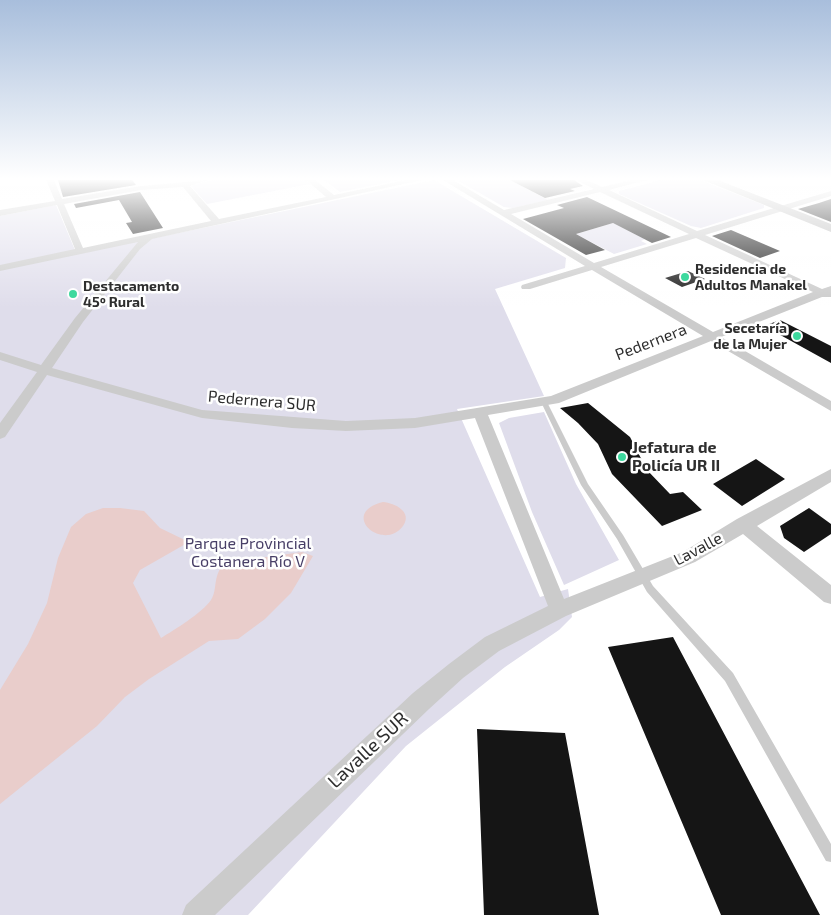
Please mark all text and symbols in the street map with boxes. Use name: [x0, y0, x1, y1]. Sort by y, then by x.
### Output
place label: Residencia de Adultos Manakel: [695, 261, 807, 294]
marker: Residencia de Adultos Manakel: [679, 271, 691, 283]
place label: Destacamento 45º Rural: [83, 278, 179, 310]
marker: Destacamento 45º Rural: [67, 288, 79, 300]
street label: Pedernera: [612, 320, 690, 364]
place label: Secetaría de la Mujer: [713, 320, 787, 352]
marker: Secetaría de la Mujer: [791, 330, 803, 342]
street label: Pedernera SUR: [207, 387, 317, 415]
place label: Jefatura de Policía UR II: [632, 438, 720, 476]
marker: Jefatura de Policía UR II: [616, 451, 628, 463]
street label: Lavalle: [670, 528, 726, 570]
park label: Parque Provincial Costanera Río V: [185, 534, 311, 572]
street label: Lavalle SUR: [323, 707, 413, 793]

